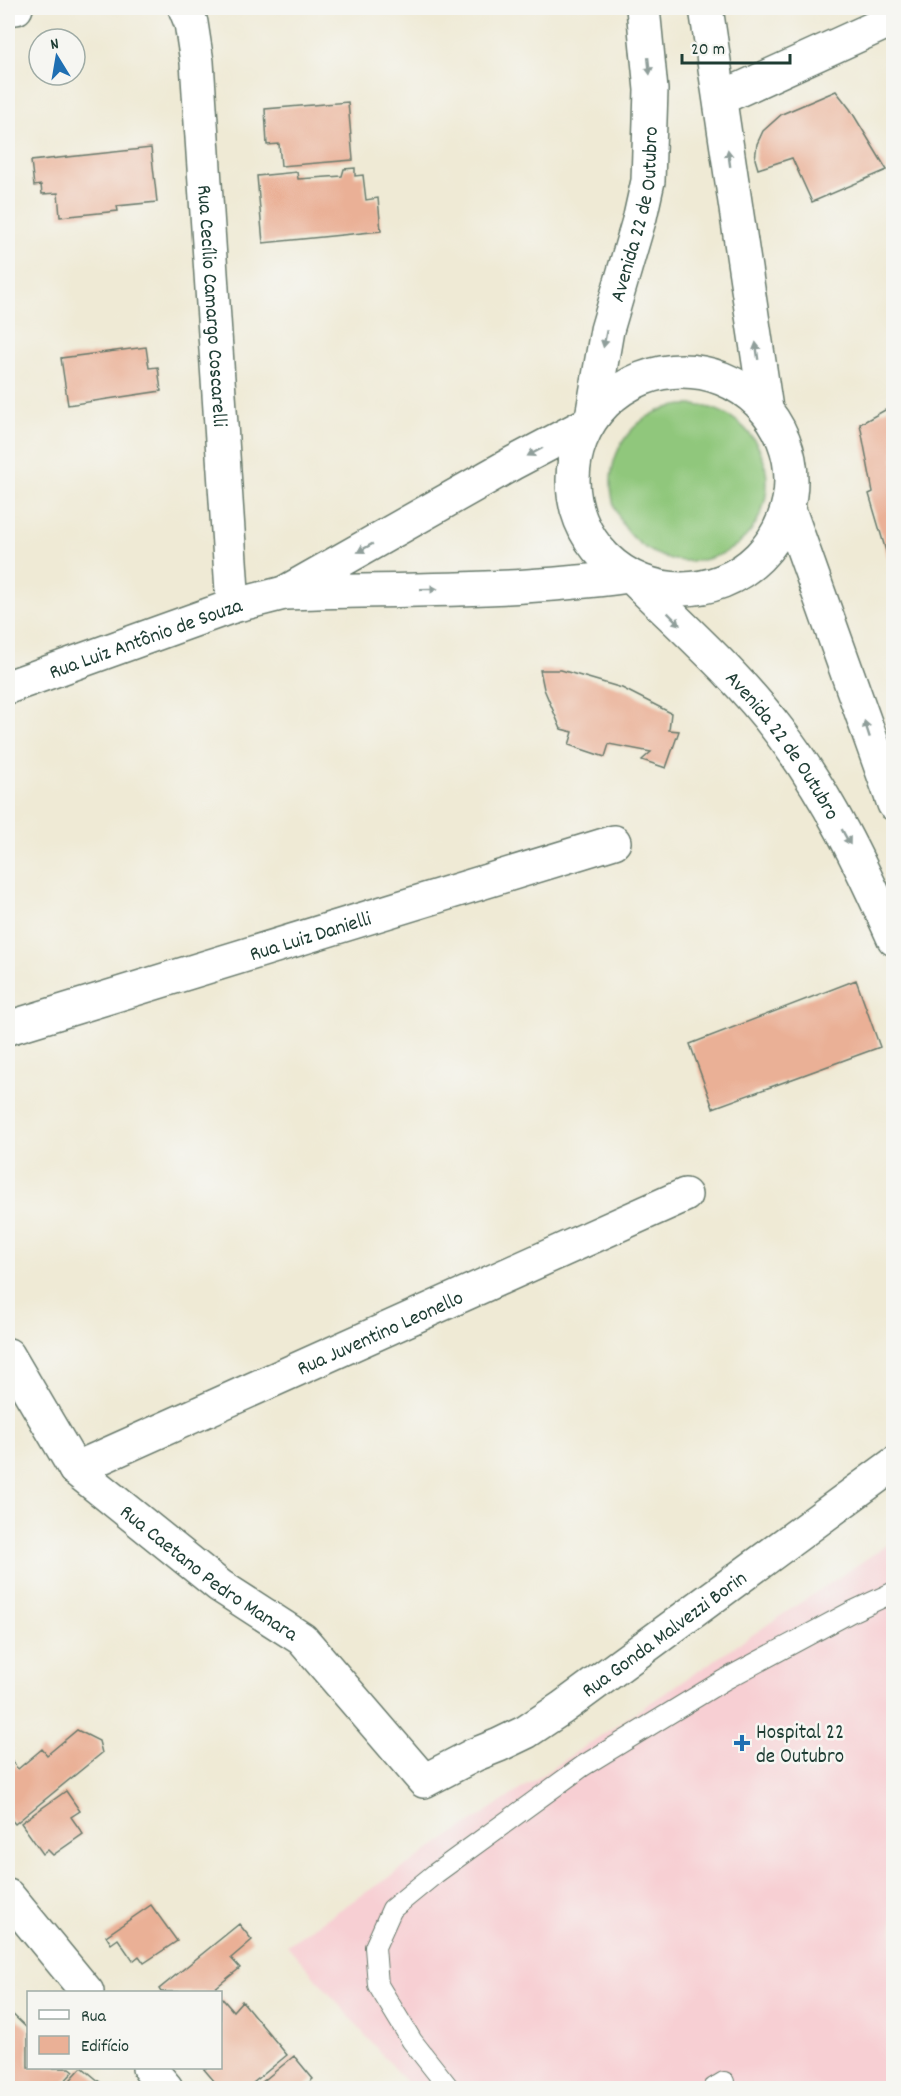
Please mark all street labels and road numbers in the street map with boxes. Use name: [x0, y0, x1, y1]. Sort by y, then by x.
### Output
street label: Avenida 22 de Outubro: [604, 126, 668, 306]
street label: Rua Cecílio Camargo Coscarelli: [187, 184, 233, 428]
street label: Rua Luiz Antônio de Souza: [45, 592, 247, 689]
street label: Avenida 22 de Outubro: [717, 665, 846, 826]
street label: Rua Luiz Danielli: [247, 905, 376, 971]
street label: Rua Juventino Leonello: [293, 1284, 469, 1385]
street label: Rua Caetano Pedro Manara: [112, 1499, 304, 1651]
street label: Rua Gonda Malvezzi Borin: [576, 1565, 754, 1707]

